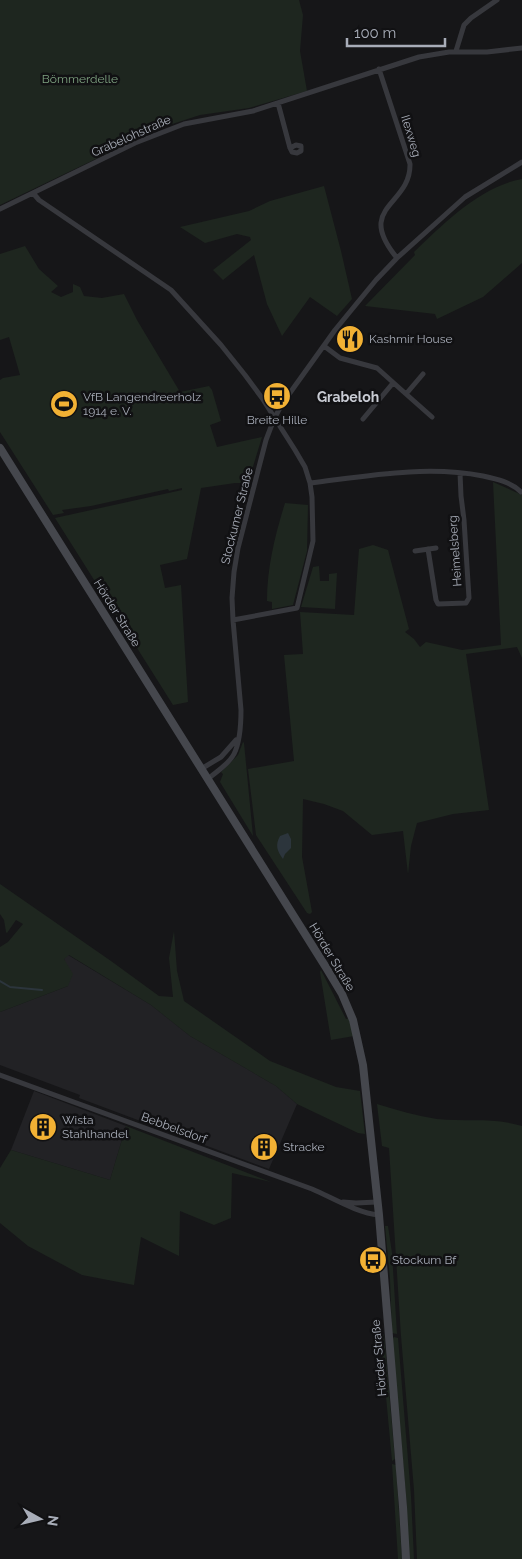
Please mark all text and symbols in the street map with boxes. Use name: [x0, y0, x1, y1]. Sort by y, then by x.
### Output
scale bar: [347, 15, 444, 47]
text: 100 m: [354, 24, 396, 42]
park label: Bömmerdelle: [42, 72, 118, 86]
street label: Grabelohstraße: [89, 112, 173, 160]
street label: Ilexweg: [398, 113, 424, 159]
restaurant icon: Kashmir House: [335, 324, 365, 354]
place label: Kashmir House: [369, 332, 453, 346]
bus stop icon: Breite Hille: [262, 381, 292, 411]
sports icon: VfB Langendreerholz 1914 e. V.: [49, 389, 79, 419]
district label: Grabeloh: [317, 389, 379, 405]
place label: VfB Langendreerholz 1914 e. V.: [83, 390, 201, 418]
place label: Breite Hille: [247, 413, 307, 427]
street label: Stockumer Straße: [218, 466, 256, 566]
street label: Heimelsberg: [446, 515, 464, 587]
street label: Hörder Straße: [91, 577, 143, 649]
street label: Hörder Straße: [306, 920, 358, 994]
street label: Bebbelsdorf: [139, 1110, 210, 1147]
building icon: Wista Stahlhandel: [28, 1112, 58, 1142]
place label: Wista Stahlhandel: [62, 1113, 129, 1141]
building icon: Stracke: [249, 1132, 279, 1162]
place label: Stracke: [283, 1140, 325, 1154]
bus stop icon: Stockum Bf: [358, 1245, 388, 1275]
place label: Stockum Bf: [392, 1253, 457, 1267]
street label: Hörder Straße: [369, 1319, 389, 1397]
north arrow: [15, 1494, 65, 1544]
text: N: [44, 1514, 62, 1527]

